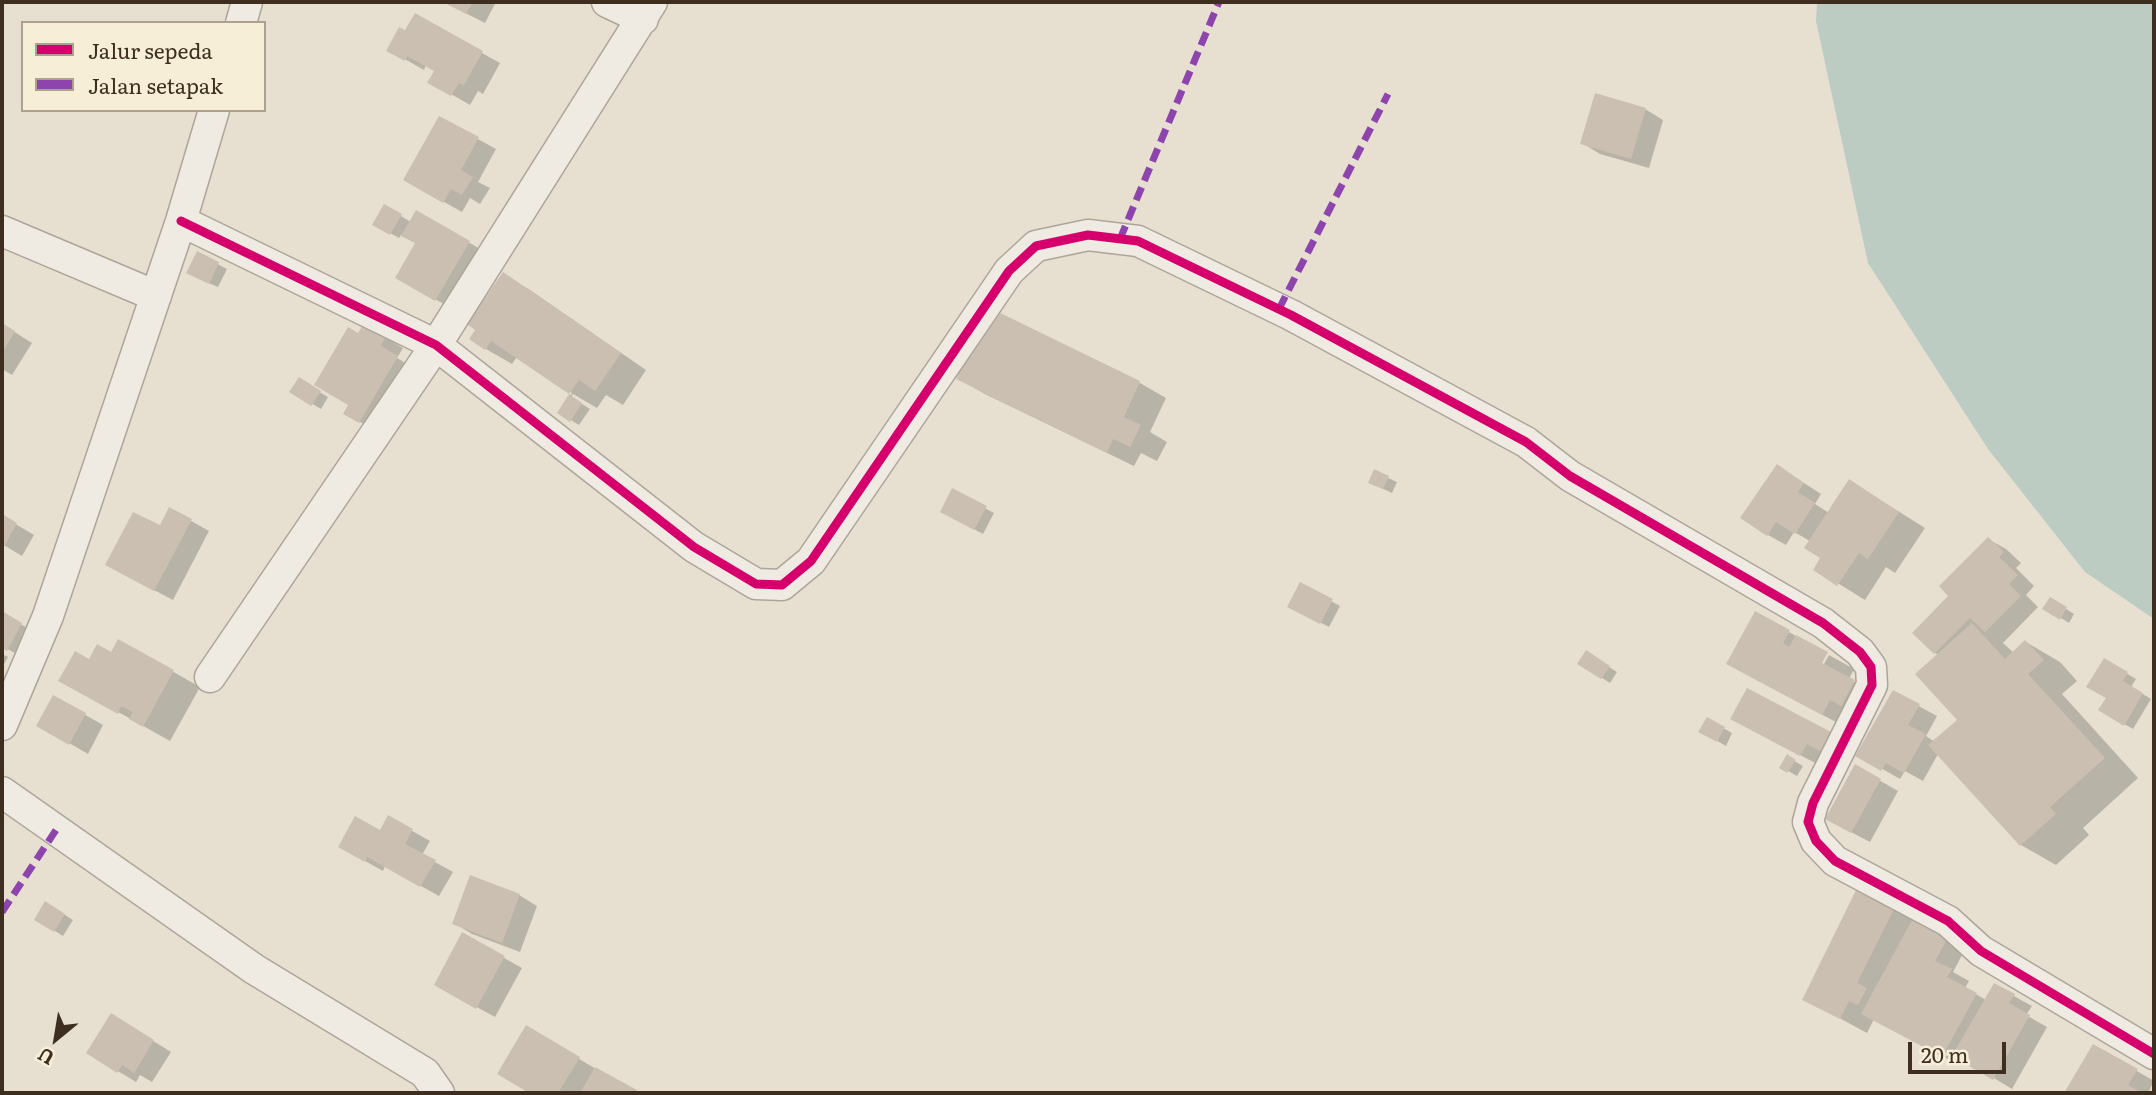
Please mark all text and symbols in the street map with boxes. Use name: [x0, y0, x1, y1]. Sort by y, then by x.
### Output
legend: [21, 21, 266, 112]
text: Jalur sepeda: [88, 34, 213, 65]
text: Jalan setapak: [88, 69, 223, 100]
north arrow: [21, 1004, 91, 1074]
scale bar: [1911, 1028, 2009, 1072]
text: 20 m: [1921, 1038, 1968, 1069]
text: U: [32, 1041, 59, 1073]

